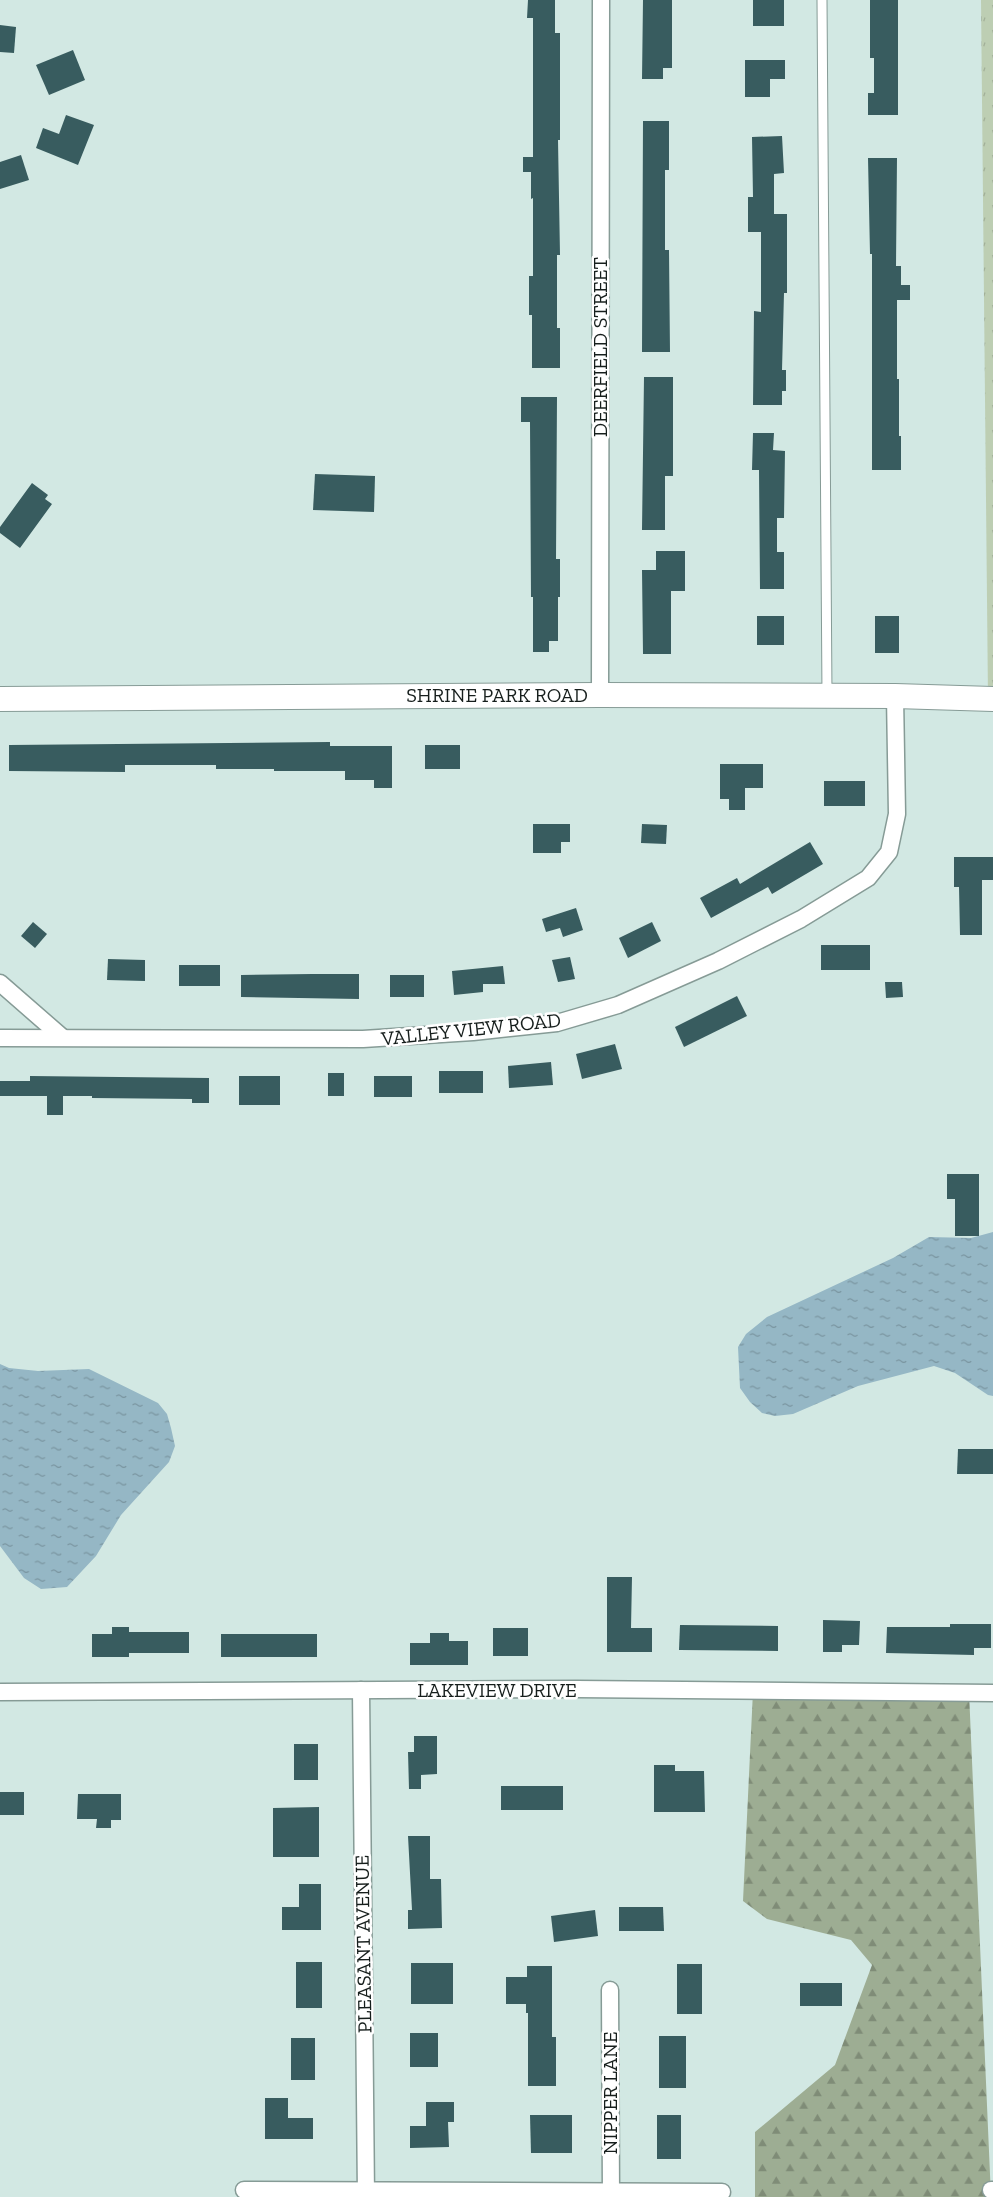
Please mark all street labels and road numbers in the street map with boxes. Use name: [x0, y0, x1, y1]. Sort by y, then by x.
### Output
street label: DEERFIELD STREET: [588, 257, 612, 437]
street label: SHRINE PARK ROAD: [406, 683, 588, 707]
street label: VALLEY VIEW ROAD: [379, 1008, 562, 1050]
street label: LAKEVIEW DRIVE: [417, 1678, 577, 1702]
street label: PLEASANT AVENUE: [349, 1855, 377, 2033]
street label: NIPPER LANE: [598, 2032, 622, 2154]

